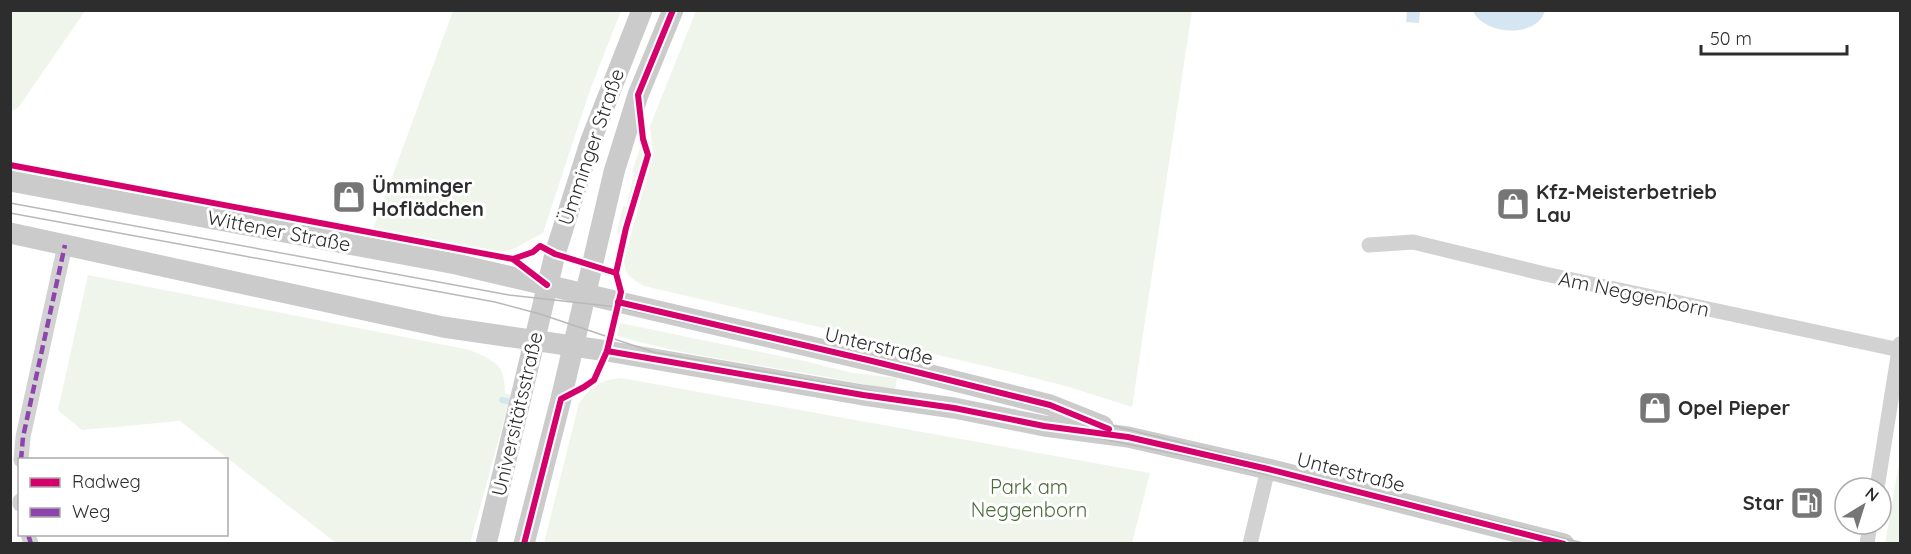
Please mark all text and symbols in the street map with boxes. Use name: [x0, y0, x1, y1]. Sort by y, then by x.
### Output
scale bar: [1701, 18, 1846, 56]
text: 50 m: [1710, 27, 1752, 50]
street label: Ümminger Straße: [552, 65, 629, 229]
place label: Ümminger Hoflädchen: [372, 173, 484, 221]
shop icon: Ümminger Hoflädchen: [331, 179, 367, 215]
place label: Kfz-Meisterbetrieb Lau: [1536, 179, 1717, 227]
shop icon: Kfz-Meisterbetrieb Lau: [1495, 186, 1531, 222]
street label: Wittener Straße: [205, 204, 353, 257]
street label: Am Neggenborn: [1557, 265, 1712, 322]
street label: Unterstraße: [822, 321, 936, 370]
street label: Universitätsstraße: [485, 329, 548, 498]
shop icon: Opel Pieper: [1637, 390, 1673, 426]
place label: Opel Pieper: [1678, 395, 1790, 420]
street label: Unterstraße: [1294, 446, 1408, 497]
legend: [18, 458, 228, 536]
text: Radweg: [72, 470, 141, 493]
park label: Park am Neggenborn: [971, 474, 1087, 522]
north arrow: [1833, 476, 1893, 536]
text: N: [1861, 483, 1883, 506]
fuel station icon: Star: [1789, 485, 1825, 521]
place label: Star: [1743, 490, 1784, 515]
text: Weg: [72, 500, 110, 523]

